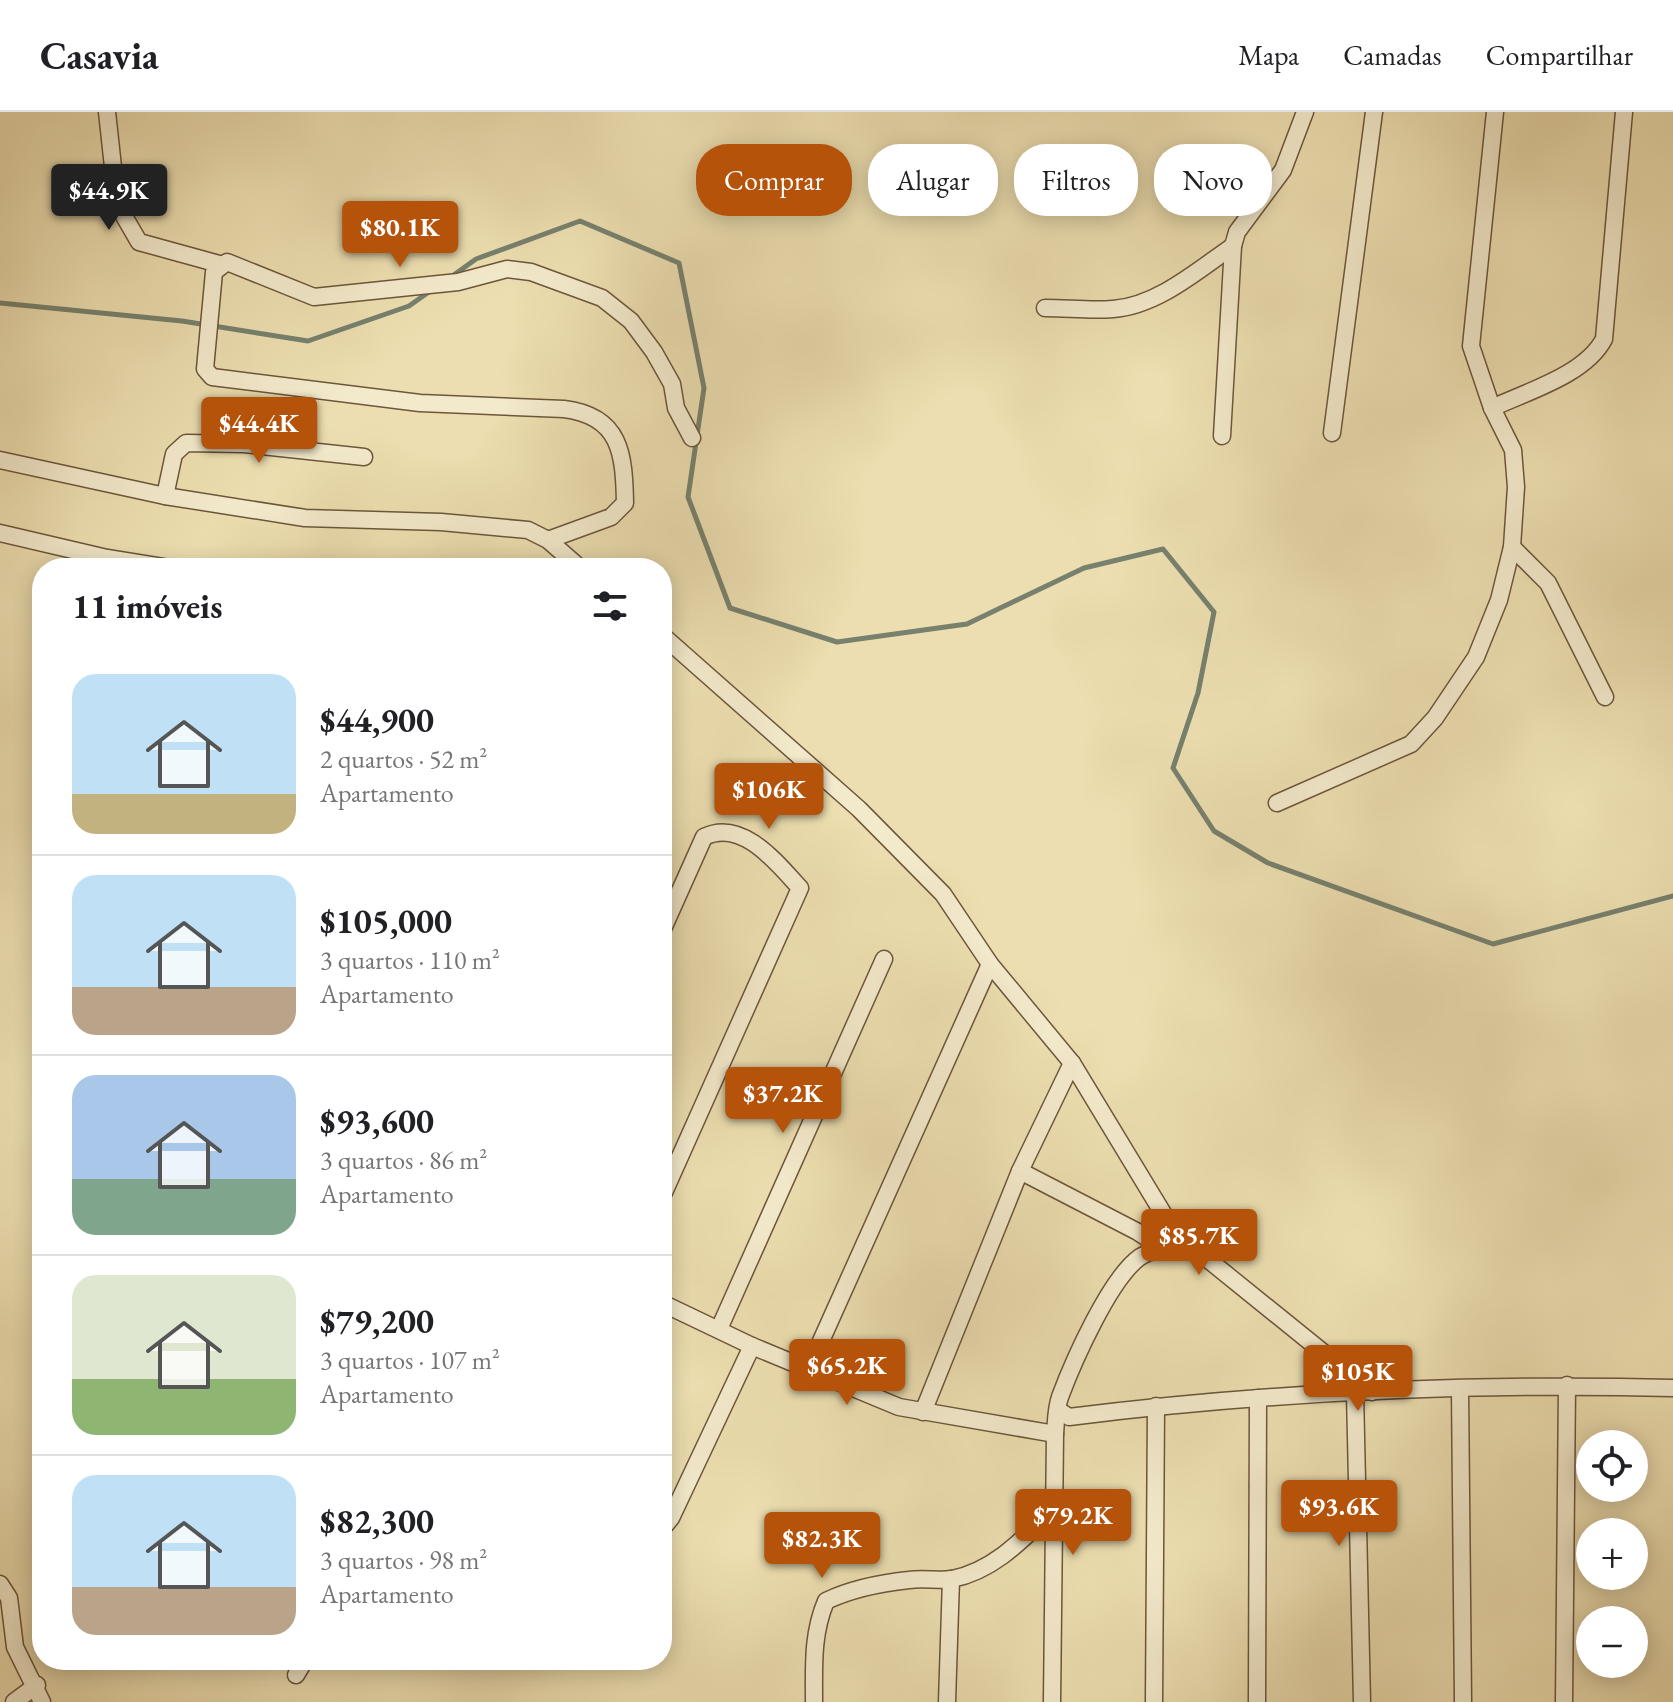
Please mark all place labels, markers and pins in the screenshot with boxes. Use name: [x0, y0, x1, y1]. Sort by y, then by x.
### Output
pin: $44.9K: [44, 164, 174, 232]
pin: $80.1K: [335, 201, 465, 269]
pin: $44.4K: [194, 397, 324, 465]
pin: $106K: [713, 763, 825, 831]
pin: $37.2K: [718, 1067, 848, 1135]
pin: $85.7K: [1134, 1209, 1264, 1277]
pin: $65.2K: [782, 1339, 912, 1407]
pin: $105K: [1302, 1345, 1414, 1413]
pin: $93.6K: [1274, 1480, 1404, 1548]
pin: $79.2K: [1008, 1489, 1138, 1557]
pin: $82.3K: [757, 1512, 887, 1580]

